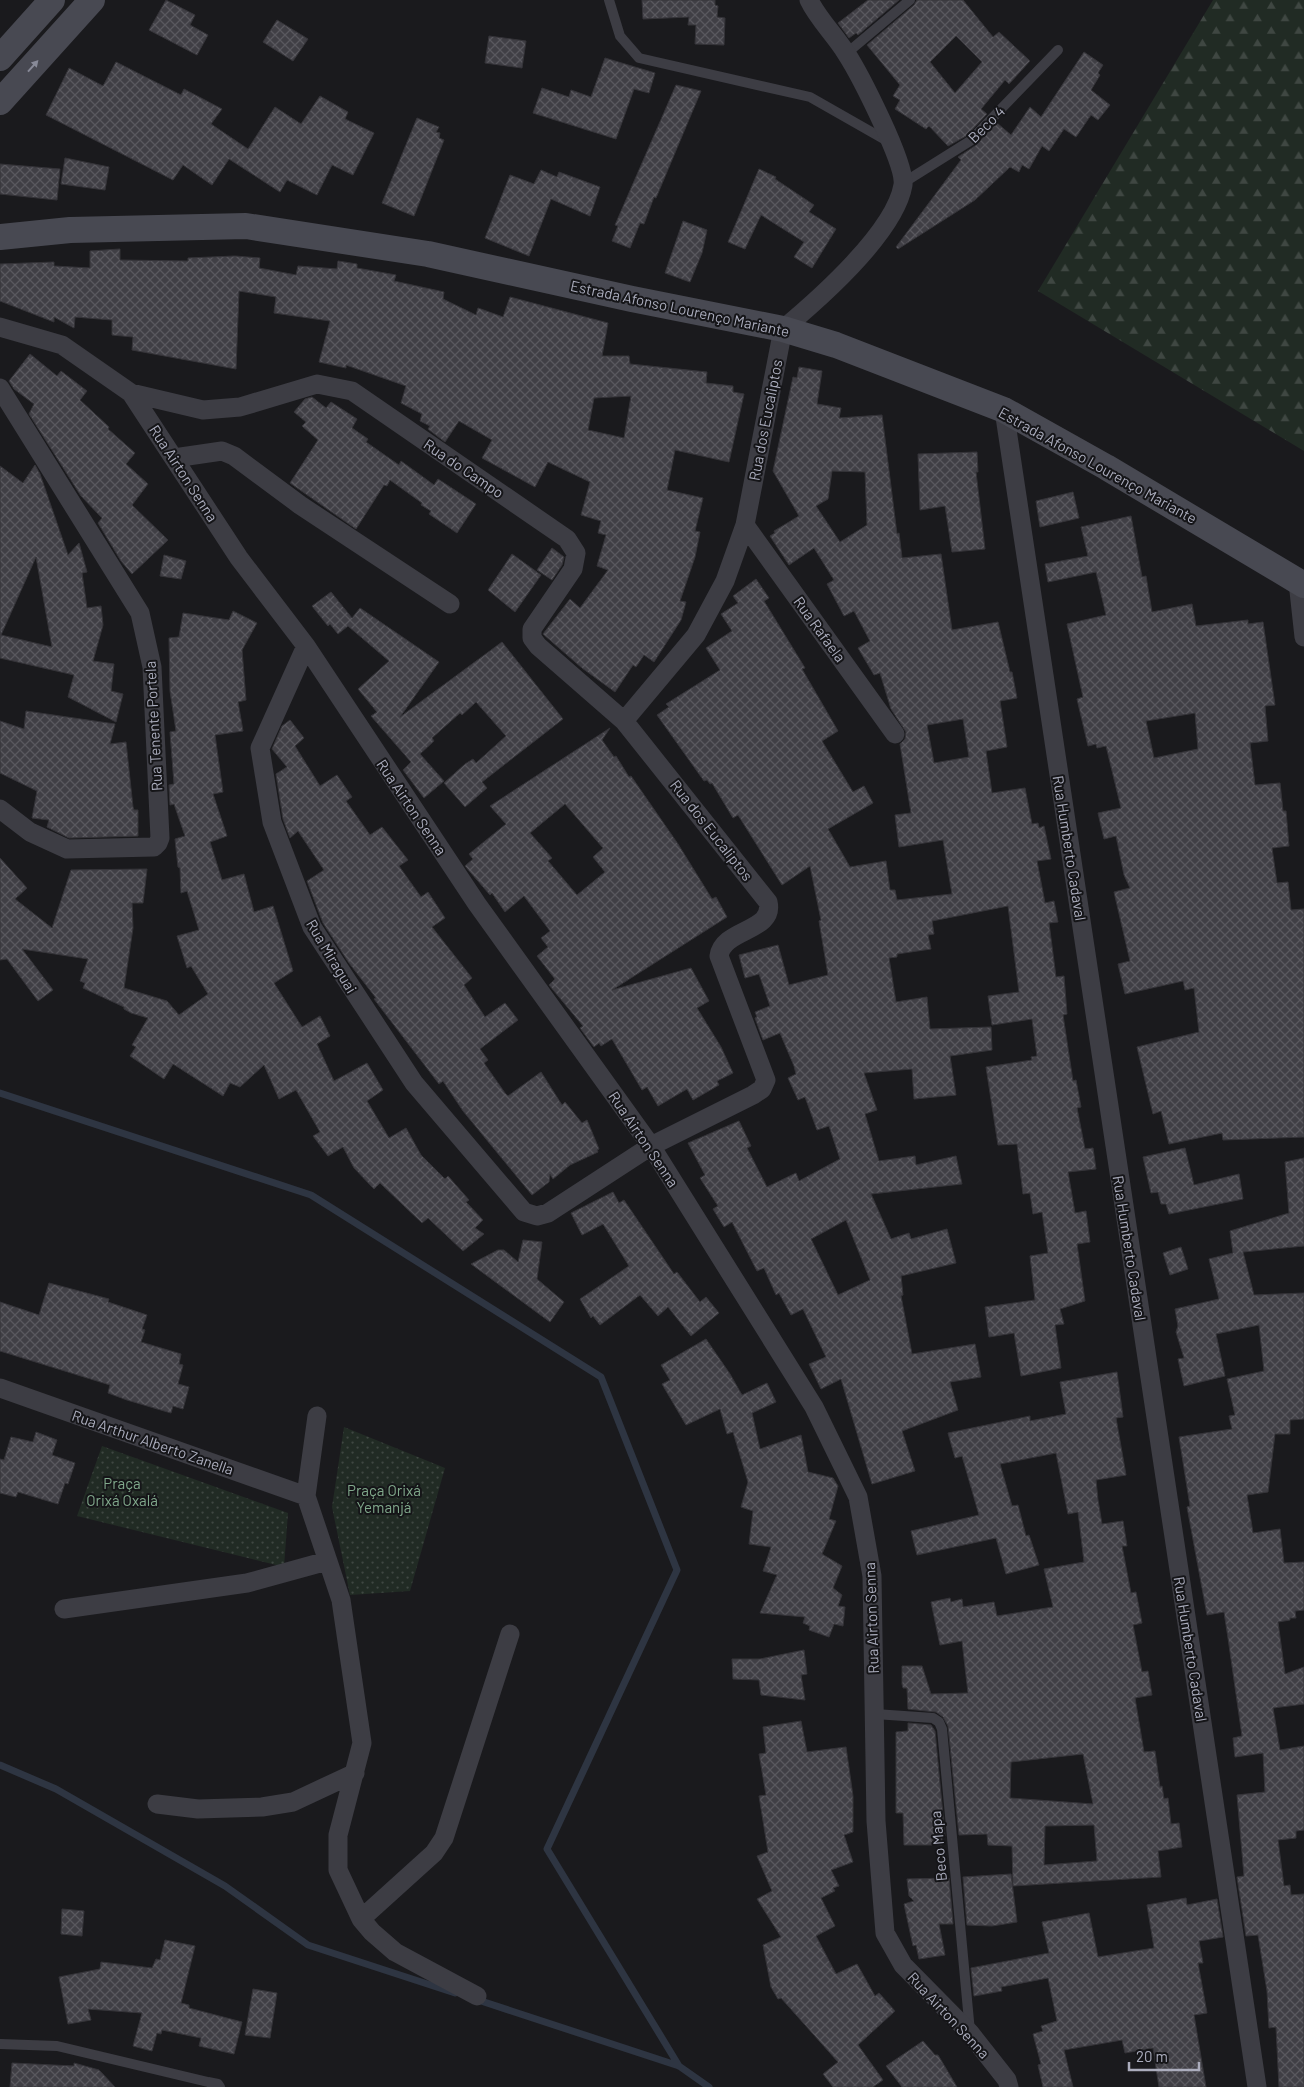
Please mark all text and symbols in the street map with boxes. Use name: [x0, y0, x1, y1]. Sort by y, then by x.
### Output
one-way arrow: [27, 60, 39, 72]
street label: Beco 4: [964, 102, 1008, 146]
street label: Estrada Afonso Lourenço Mariante: [569, 276, 791, 340]
street label: Rua dos Eucaliptos: [744, 358, 786, 482]
street label: Estrada Afonso Lourenço Mariante: [996, 403, 1200, 527]
street label: Rua Airton Senna: [146, 421, 222, 525]
street label: Rua do Campo: [421, 435, 507, 501]
street label: Rua Rafaela: [790, 593, 850, 665]
street label: Rua Tenente Portela: [141, 660, 165, 792]
street label: Rua Airton Senna: [373, 756, 451, 858]
street label: Rua Humberto Cadaval: [1050, 774, 1090, 922]
street label: Rua dos Eucaliptos: [667, 776, 757, 884]
street label: Rua Miraguai: [303, 916, 361, 996]
street label: Rua Airton Senna: [605, 1088, 683, 1190]
street label: Rua Humberto Cadaval: [1110, 1174, 1150, 1322]
street label: Rua Arthur Alberto Zanella: [70, 1406, 236, 1478]
park label: Praça Orixá Oxalá: [86, 1474, 158, 1509]
park label: Praça Orixá Yemanjá: [347, 1481, 421, 1516]
street label: Rua Airton Senna: [860, 1562, 882, 1674]
street label: Rua Humberto Cadaval: [1171, 1575, 1211, 1723]
street label: Beco Mapa: [926, 1810, 950, 1882]
street label: Rua Airton Senna: [904, 1968, 994, 2062]
scale bar: [1129, 2040, 1199, 2072]
text: 20 m: [1136, 2047, 1168, 2065]

